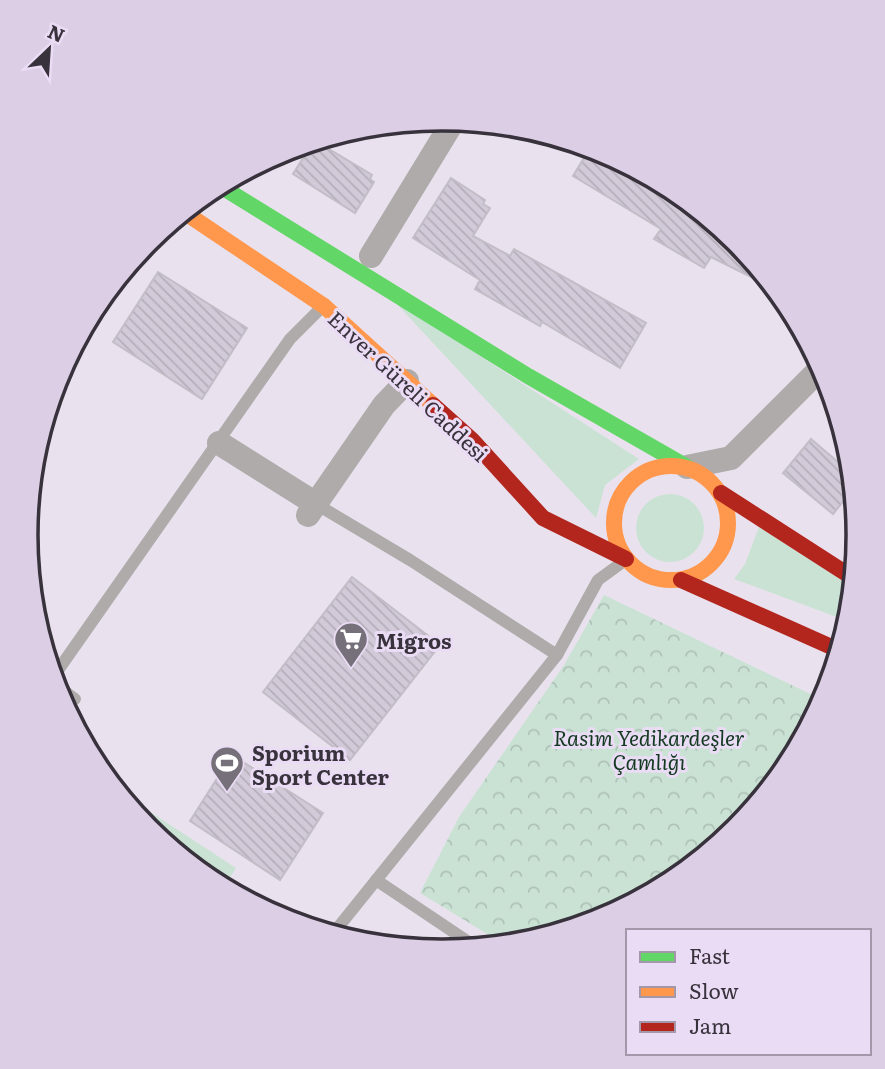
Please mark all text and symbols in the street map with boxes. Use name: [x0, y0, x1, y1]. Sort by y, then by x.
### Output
north arrow: [14, 14, 84, 84]
text: N: [43, 17, 70, 49]
street label: Enver Güreli Caddesi: [322, 302, 496, 468]
supermarket icon: Migros: [332, 620, 370, 669]
place label: Migros: [376, 624, 451, 655]
park label: Rasim Yedikardeşler Çamlığı: [553, 721, 745, 776]
place label: Sporium Sport Center: [252, 736, 389, 791]
sports icon: Sporium Sport Center: [208, 744, 246, 793]
legend: [626, 929, 871, 1055]
text: Fast: [689, 939, 730, 970]
text: Slow: [689, 974, 739, 1005]
text: Jam: [689, 1009, 731, 1040]

